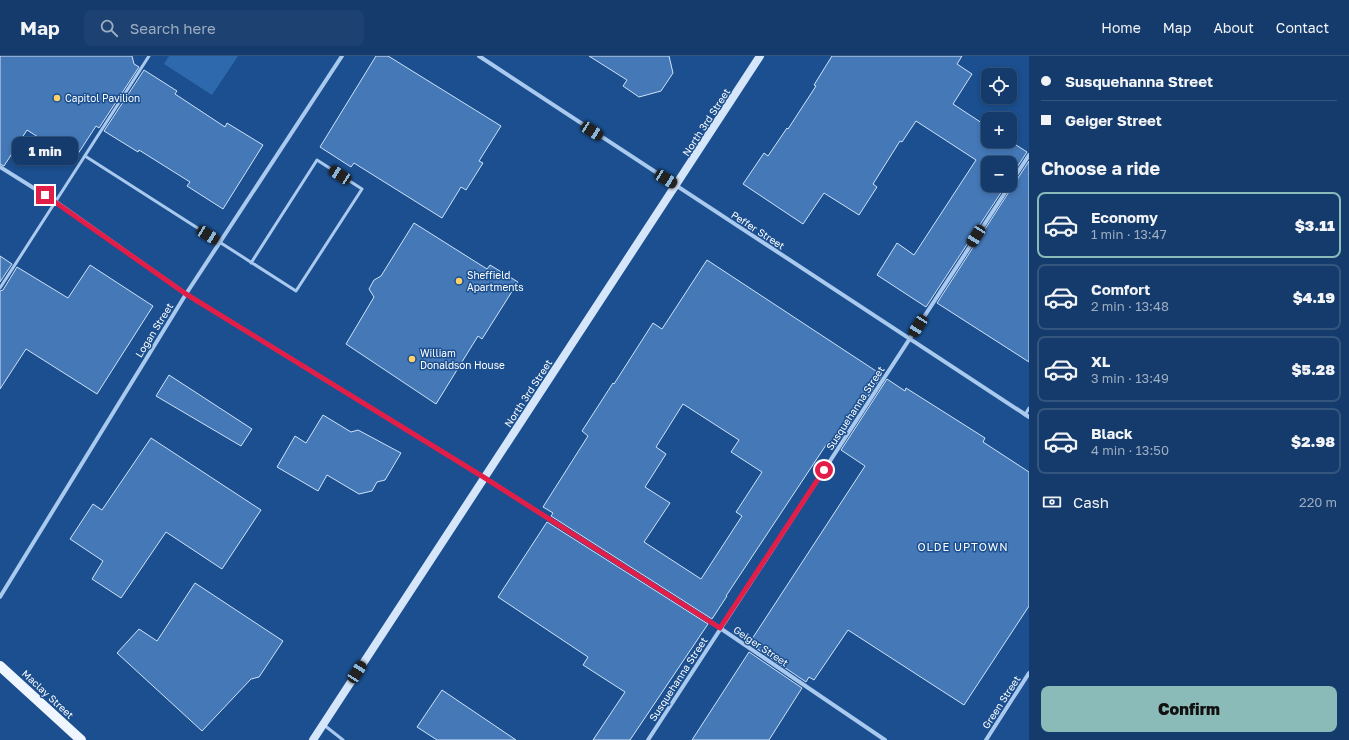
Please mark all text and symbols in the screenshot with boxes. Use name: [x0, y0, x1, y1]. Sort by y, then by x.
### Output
search box: [84, 10, 364, 46]
text: Map: [20, 16, 60, 39]
icon: search: [98, 17, 120, 39]
text: Search here: [130, 19, 216, 37]
text: Home: [1101, 19, 1141, 36]
text: Map: [1163, 19, 1191, 36]
text: About: [1213, 19, 1254, 36]
text: Contact: [1276, 19, 1329, 36]
map controls: [981, 68, 1017, 192]
button: locate: [981, 68, 1017, 104]
text: Susquehanna Street: [1065, 72, 1213, 90]
street label: North 3rd Street: [680, 86, 732, 158]
place label: Capitol Pavilion: [65, 92, 140, 104]
marker: Capitol Pavilion: [52, 93, 62, 103]
text: Geiger Street: [1065, 111, 1162, 129]
button: +: [981, 112, 1017, 148]
car: [579, 119, 605, 143]
callout: 1 min: [12, 137, 78, 165]
text: 1 min: [28, 143, 62, 159]
button: −: [981, 156, 1017, 192]
text: Choose a ride: [1041, 157, 1160, 179]
car: [327, 163, 353, 187]
car: [653, 168, 679, 190]
route end: [36, 186, 54, 204]
icon: car: [1043, 207, 1079, 243]
street label: Peffer Street: [729, 208, 787, 252]
text: Economy: [1091, 208, 1158, 226]
text: $3.11: [1295, 216, 1335, 234]
car: [964, 223, 988, 249]
car: [195, 224, 221, 246]
text: 1 min · 13:47: [1091, 226, 1167, 242]
place label: Sheffield Apartments: [467, 269, 524, 293]
marker: Sheffield Apartments: [454, 276, 464, 286]
icon: car: [1043, 279, 1079, 315]
text: Comfort: [1091, 280, 1150, 298]
text: $4.19: [1293, 288, 1335, 306]
text: 2 min · 13:48: [1091, 298, 1169, 314]
street label: Logan Street: [133, 301, 175, 359]
car: [906, 313, 930, 339]
place label: William Donaldson House: [420, 347, 505, 371]
icon: car: [1043, 351, 1079, 387]
text: XL: [1091, 352, 1110, 370]
marker: William Donaldson House: [407, 354, 417, 364]
street label: North 3rd Street: [502, 357, 554, 429]
text: $5.28: [1291, 360, 1335, 378]
street label: Susquehanna Street: [823, 364, 887, 452]
text: 3 min · 13:49: [1091, 370, 1169, 386]
icon: car: [1043, 423, 1079, 459]
text: Black: [1091, 424, 1133, 442]
text: $2.98: [1291, 432, 1335, 450]
text: 4 min · 13:50: [1091, 442, 1169, 458]
route start: [815, 461, 833, 479]
icon: cash: [1041, 491, 1063, 513]
text: Cash: [1073, 493, 1109, 511]
text: 220 m: [1299, 494, 1337, 510]
district label: OLDE UPTOWN: [917, 540, 1009, 553]
street label: Geiger Street: [731, 623, 791, 669]
street label: Susquehanna Street: [646, 635, 710, 723]
car: [345, 659, 369, 685]
street label: Maclay Street: [20, 667, 76, 721]
street label: Green Street: [979, 673, 1023, 731]
button: Confirm: [1041, 686, 1337, 732]

